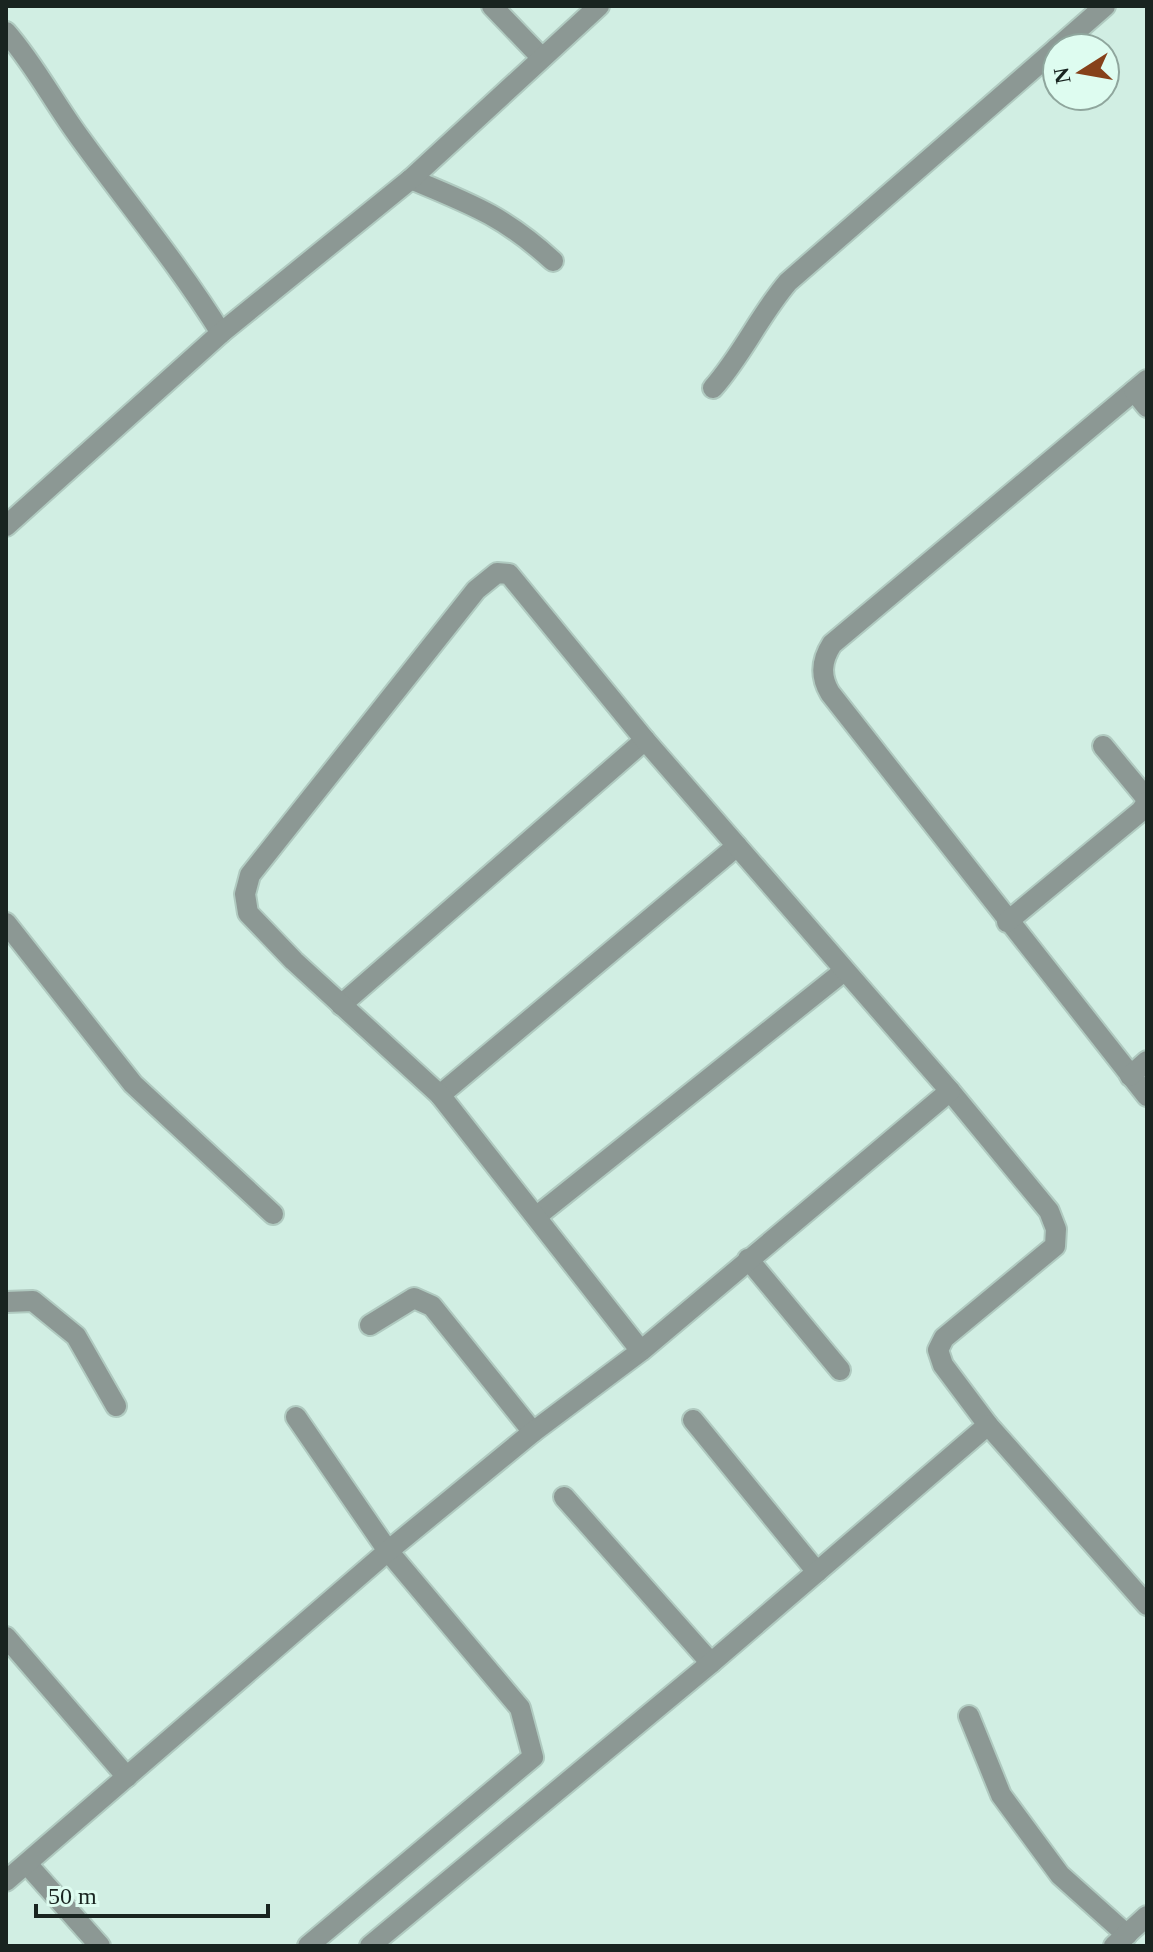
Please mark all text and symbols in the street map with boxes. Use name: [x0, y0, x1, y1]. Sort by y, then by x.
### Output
north arrow: [1041, 32, 1121, 112]
text: N: [1048, 65, 1076, 86]
scale bar: [36, 1868, 268, 1918]
text: 50 m: [48, 1883, 97, 1909]

